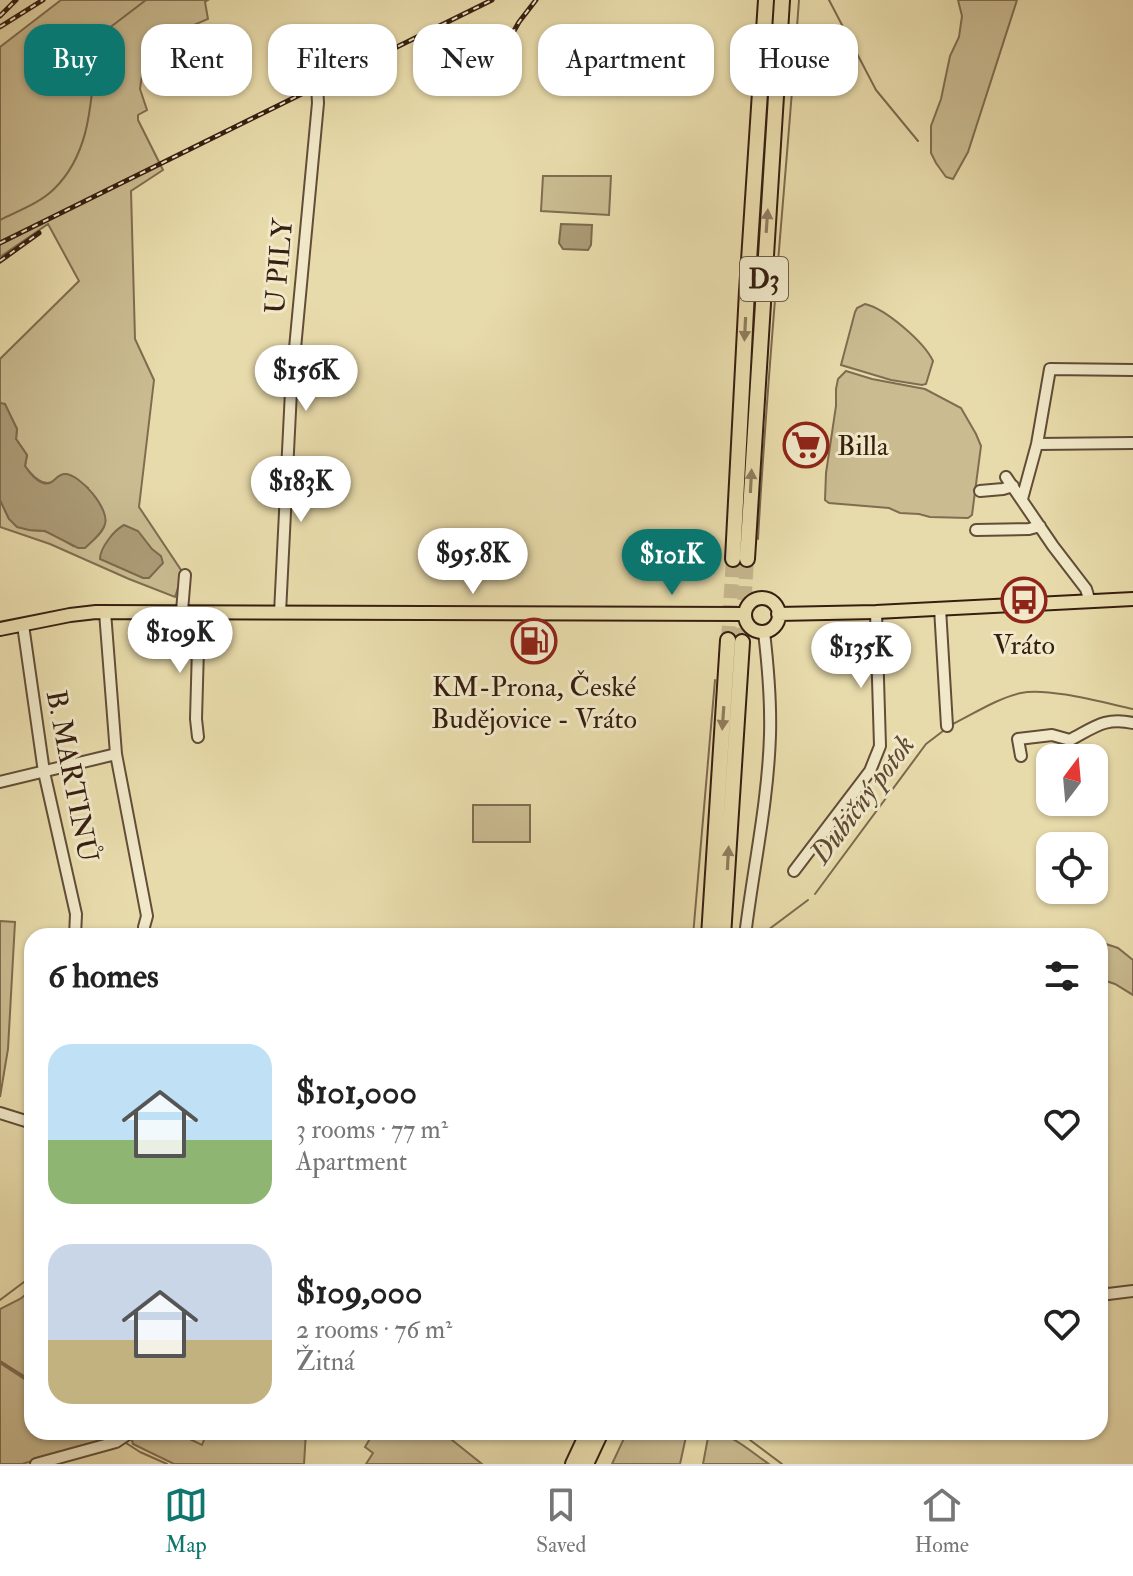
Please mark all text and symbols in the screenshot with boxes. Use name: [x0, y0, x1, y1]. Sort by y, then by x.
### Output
chip: Buy: [24, 24, 125, 96]
chip: Rent: [141, 24, 252, 96]
chip: Filters: [268, 24, 397, 96]
chip: New: [413, 24, 522, 96]
chip: Apartment: [538, 24, 714, 96]
chip: House: [730, 24, 858, 96]
one-way arrow: [761, 209, 774, 234]
street label: U PILY: [258, 216, 301, 315]
road number: D3: [740, 257, 788, 301]
one-way arrow: [738, 317, 751, 342]
pin: $156K: [250, 345, 362, 413]
text: $156K: [273, 355, 339, 387]
supermarket icon: Billa: [782, 421, 830, 469]
place label: Billa: [837, 429, 889, 464]
pin: $183K: [245, 456, 357, 524]
text: $183K: [269, 466, 333, 498]
one-way arrow: [745, 468, 758, 493]
pin: $95.8K: [408, 528, 538, 596]
pin: $101K: [616, 529, 728, 597]
text: $95.8K: [436, 538, 510, 570]
text: $101K: [640, 539, 704, 571]
bus stop icon: Vráto: [1000, 576, 1048, 624]
pin: $109K: [124, 607, 236, 675]
text: $109K: [146, 617, 214, 649]
fuel station icon: KM-Prona, České Budějovice - Vráto: [510, 617, 558, 665]
pin: $135K: [805, 622, 917, 690]
place label: Vráto: [993, 628, 1055, 663]
text: $135K: [829, 632, 893, 664]
place label: KM-Prona, České Budějovice - Vráto: [431, 669, 637, 737]
street label: B. MARTINŮ: [38, 687, 105, 865]
one-way arrow: [716, 706, 729, 731]
water label: Dubičný potok: [801, 727, 923, 872]
north arrow: [1036, 744, 1108, 816]
map controls: [1036, 744, 1108, 904]
button: locate: [1036, 832, 1108, 904]
one-way arrow: [721, 845, 734, 870]
icon: filters: [1040, 954, 1084, 998]
text: 6 homes: [48, 955, 159, 998]
text: $101,000: [296, 1071, 417, 1114]
icon: home: [112, 1076, 208, 1172]
icon: heart: [1040, 1102, 1084, 1146]
text: 3 rooms · 77 m²: [296, 1114, 448, 1146]
text: Apartment: [296, 1146, 407, 1178]
text: $109,000: [296, 1271, 422, 1314]
icon: home: [112, 1276, 208, 1372]
icon: heart: [1040, 1302, 1084, 1346]
text: 2 rooms · 76 m²: [296, 1314, 452, 1346]
text: Žitná: [296, 1346, 355, 1378]
tab: Map: [164, 1483, 208, 1559]
tab: Saved: [536, 1483, 586, 1559]
tab: Home: [914, 1483, 969, 1559]

